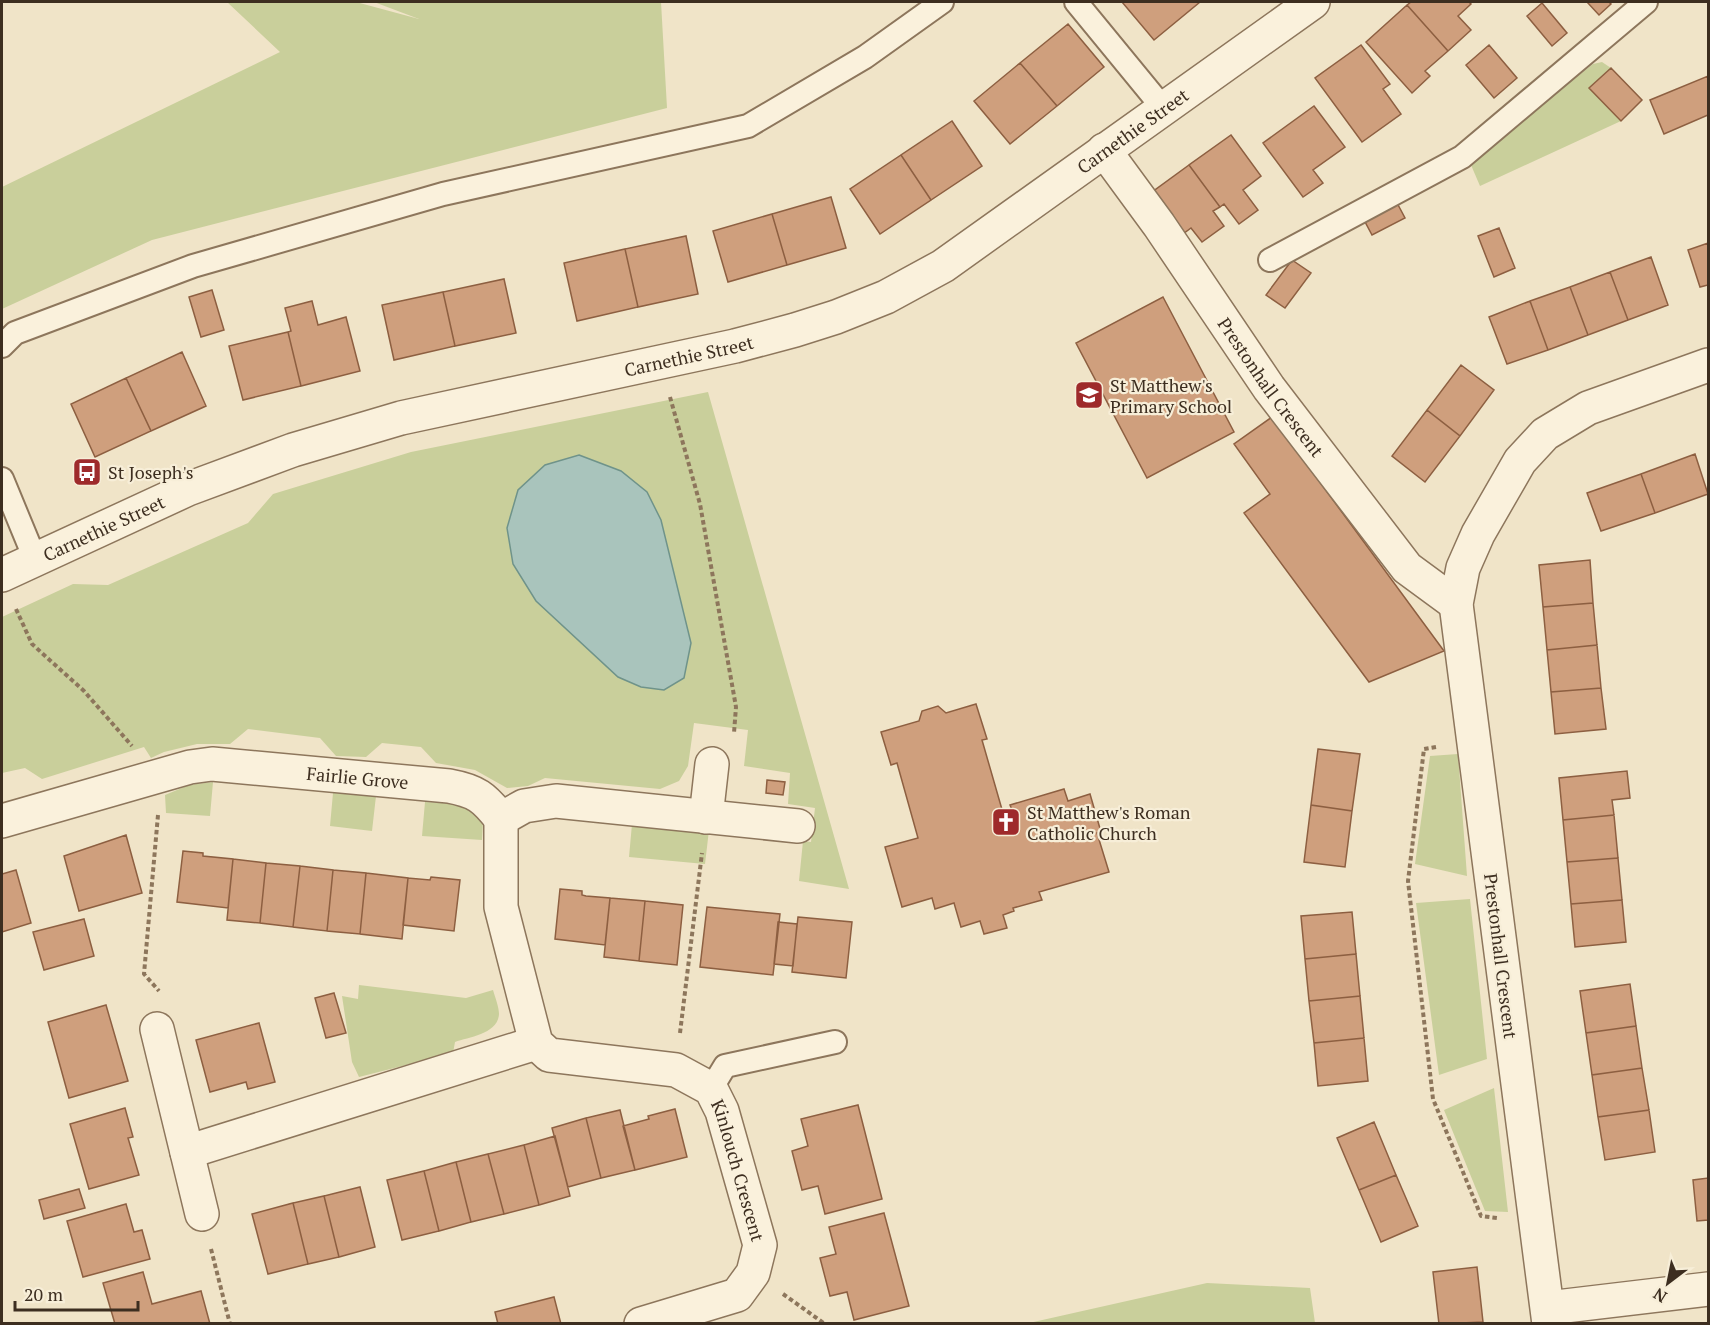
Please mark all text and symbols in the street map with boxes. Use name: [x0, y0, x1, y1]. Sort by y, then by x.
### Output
street label: Carnethie Street: [1072, 83, 1193, 179]
street label: Prestonhall Crescent: [1213, 313, 1330, 462]
street label: Carnethie Street: [622, 330, 756, 382]
place label: St Matthew's Primary School: [1110, 373, 1232, 418]
school or university icon: St Matthew's Primary School: [1073, 379, 1105, 411]
bus stop icon: St Joseph's: [71, 456, 103, 488]
place label: St Joseph's: [108, 460, 194, 484]
street label: Carnethie Street: [39, 489, 169, 566]
street label: Fairlie Grove: [306, 761, 410, 794]
place label: St Matthew's Roman Catholic Church: [1027, 800, 1191, 845]
church icon: St Matthew's Roman Catholic Church: [990, 806, 1022, 838]
street label: Prestonhall Crescent: [1479, 872, 1523, 1040]
street label: Kinlouch Crescent: [706, 1095, 770, 1244]
north arrow: [1638, 1253, 1698, 1313]
scale bar: [15, 1274, 138, 1312]
text: 20 m: [24, 1282, 64, 1306]
text: N: [1649, 1283, 1671, 1308]

